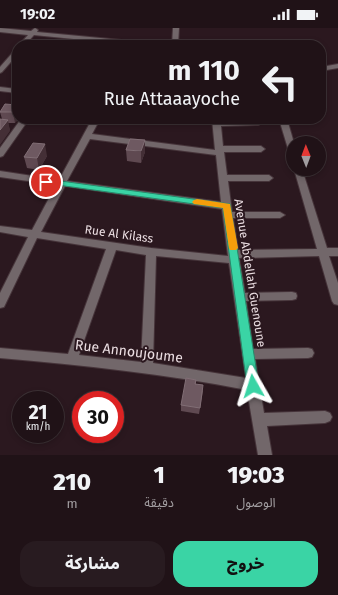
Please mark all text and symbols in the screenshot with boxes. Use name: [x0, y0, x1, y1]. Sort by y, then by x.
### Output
text: 19:02: [20, 5, 55, 23]
text: 110 m: [168, 54, 240, 87]
icon: left: [254, 56, 306, 108]
text: Rue Attaaayoche: [104, 88, 240, 110]
north arrow: [286, 136, 326, 176]
map controls: [286, 136, 326, 176]
pin: [29, 165, 63, 199]
icon: arrive: [35, 171, 57, 193]
street label: Avenue Abdellah Guenoune: [231, 198, 269, 348]
street label: Rue Al Kilass: [84, 222, 154, 246]
street label: Rue Annoujoume: [74, 336, 184, 367]
position arrow: [232, 365, 274, 407]
speed limit sign: 30: [72, 391, 124, 443]
text: 21: [28, 400, 48, 424]
text: km/h: [26, 421, 50, 433]
text: 1: [153, 461, 165, 489]
text: 19:03: [227, 461, 285, 489]
text: 210: [53, 468, 91, 496]
text: دقيقة: [144, 495, 174, 510]
text: الوصول: [236, 495, 276, 510]
text: m: [67, 496, 78, 511]
button: مشاركة: [20, 541, 165, 587]
button: خروج: [173, 541, 318, 587]

